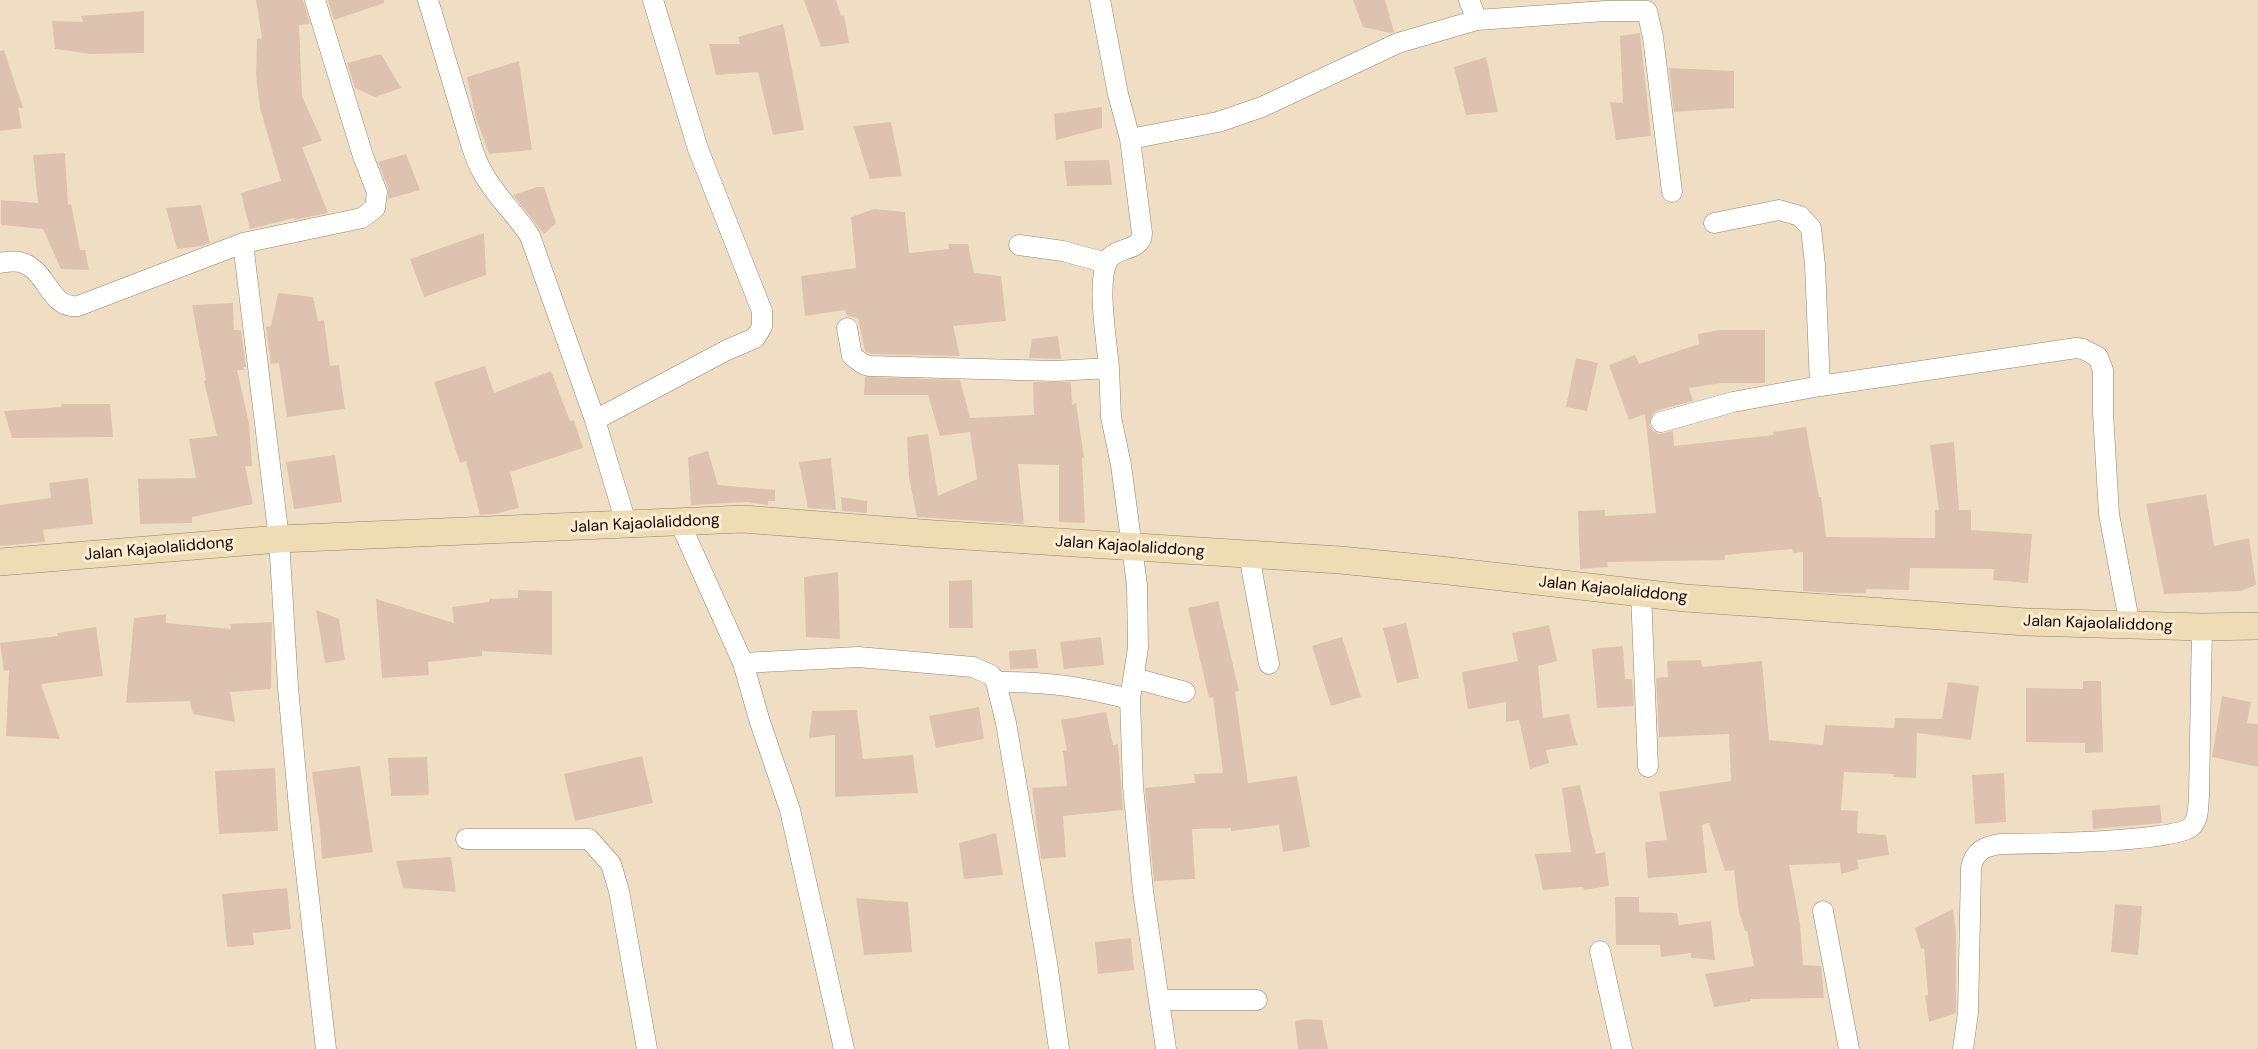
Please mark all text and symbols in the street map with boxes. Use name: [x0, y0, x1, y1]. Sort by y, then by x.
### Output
street label: Jalan Kajaolaliddong: [570, 510, 720, 538]
street label: Jalan Kajaolaliddong: [1055, 532, 1205, 562]
street label: Jalan Kajaolaliddong: [84, 533, 234, 565]
street label: Jalan Kajaolaliddong: [1538, 573, 1688, 607]
street label: Jalan Kajaolaliddong: [2023, 612, 2173, 636]

